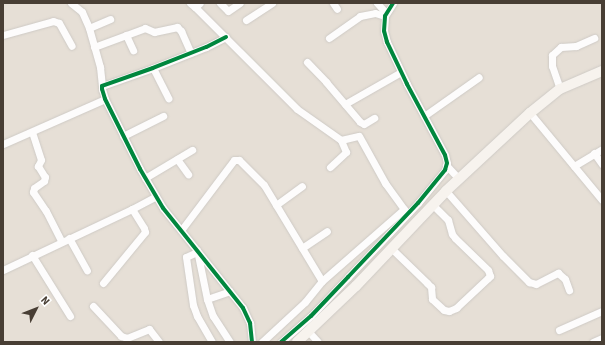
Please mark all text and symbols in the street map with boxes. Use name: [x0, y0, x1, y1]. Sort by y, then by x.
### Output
north arrow: [16, 289, 56, 329]
text: N: [37, 293, 53, 308]

